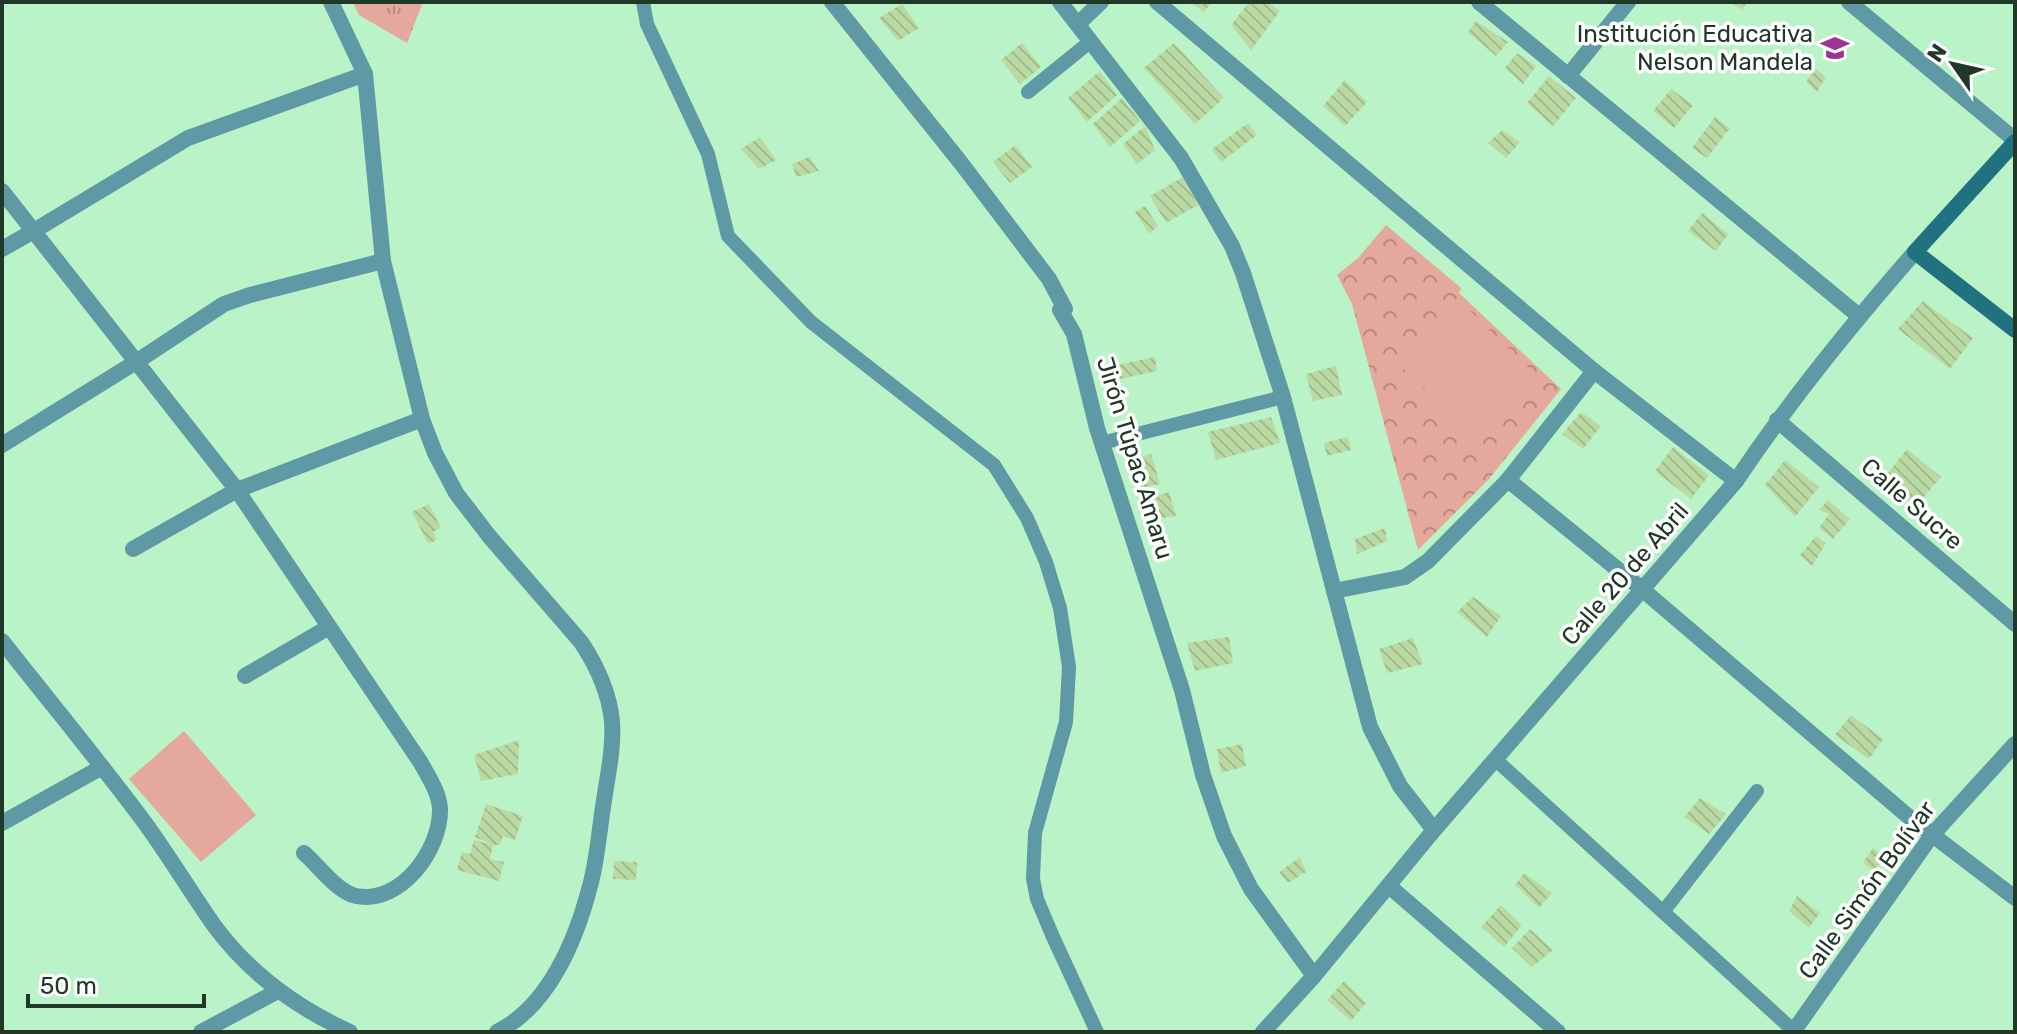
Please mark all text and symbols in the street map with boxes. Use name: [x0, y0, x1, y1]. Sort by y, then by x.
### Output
place label: Institución Educativa Nelson Mandela: [1577, 20, 1813, 76]
north arrow: [1913, 24, 1993, 104]
school or university icon: Institución Educativa Nelson Mandela: [1820, 33, 1850, 63]
text: N: [1921, 39, 1952, 67]
street label: Jirón Túpac Amaru: [1091, 353, 1179, 563]
street label: Calle Sucre: [1856, 452, 1968, 556]
street label: Calle 20 de Abril: [1556, 497, 1694, 651]
street label: Calle Simón Bolívar: [1793, 796, 1941, 984]
scale bar: [28, 958, 204, 1008]
text: 50 m: [40, 972, 97, 1000]

